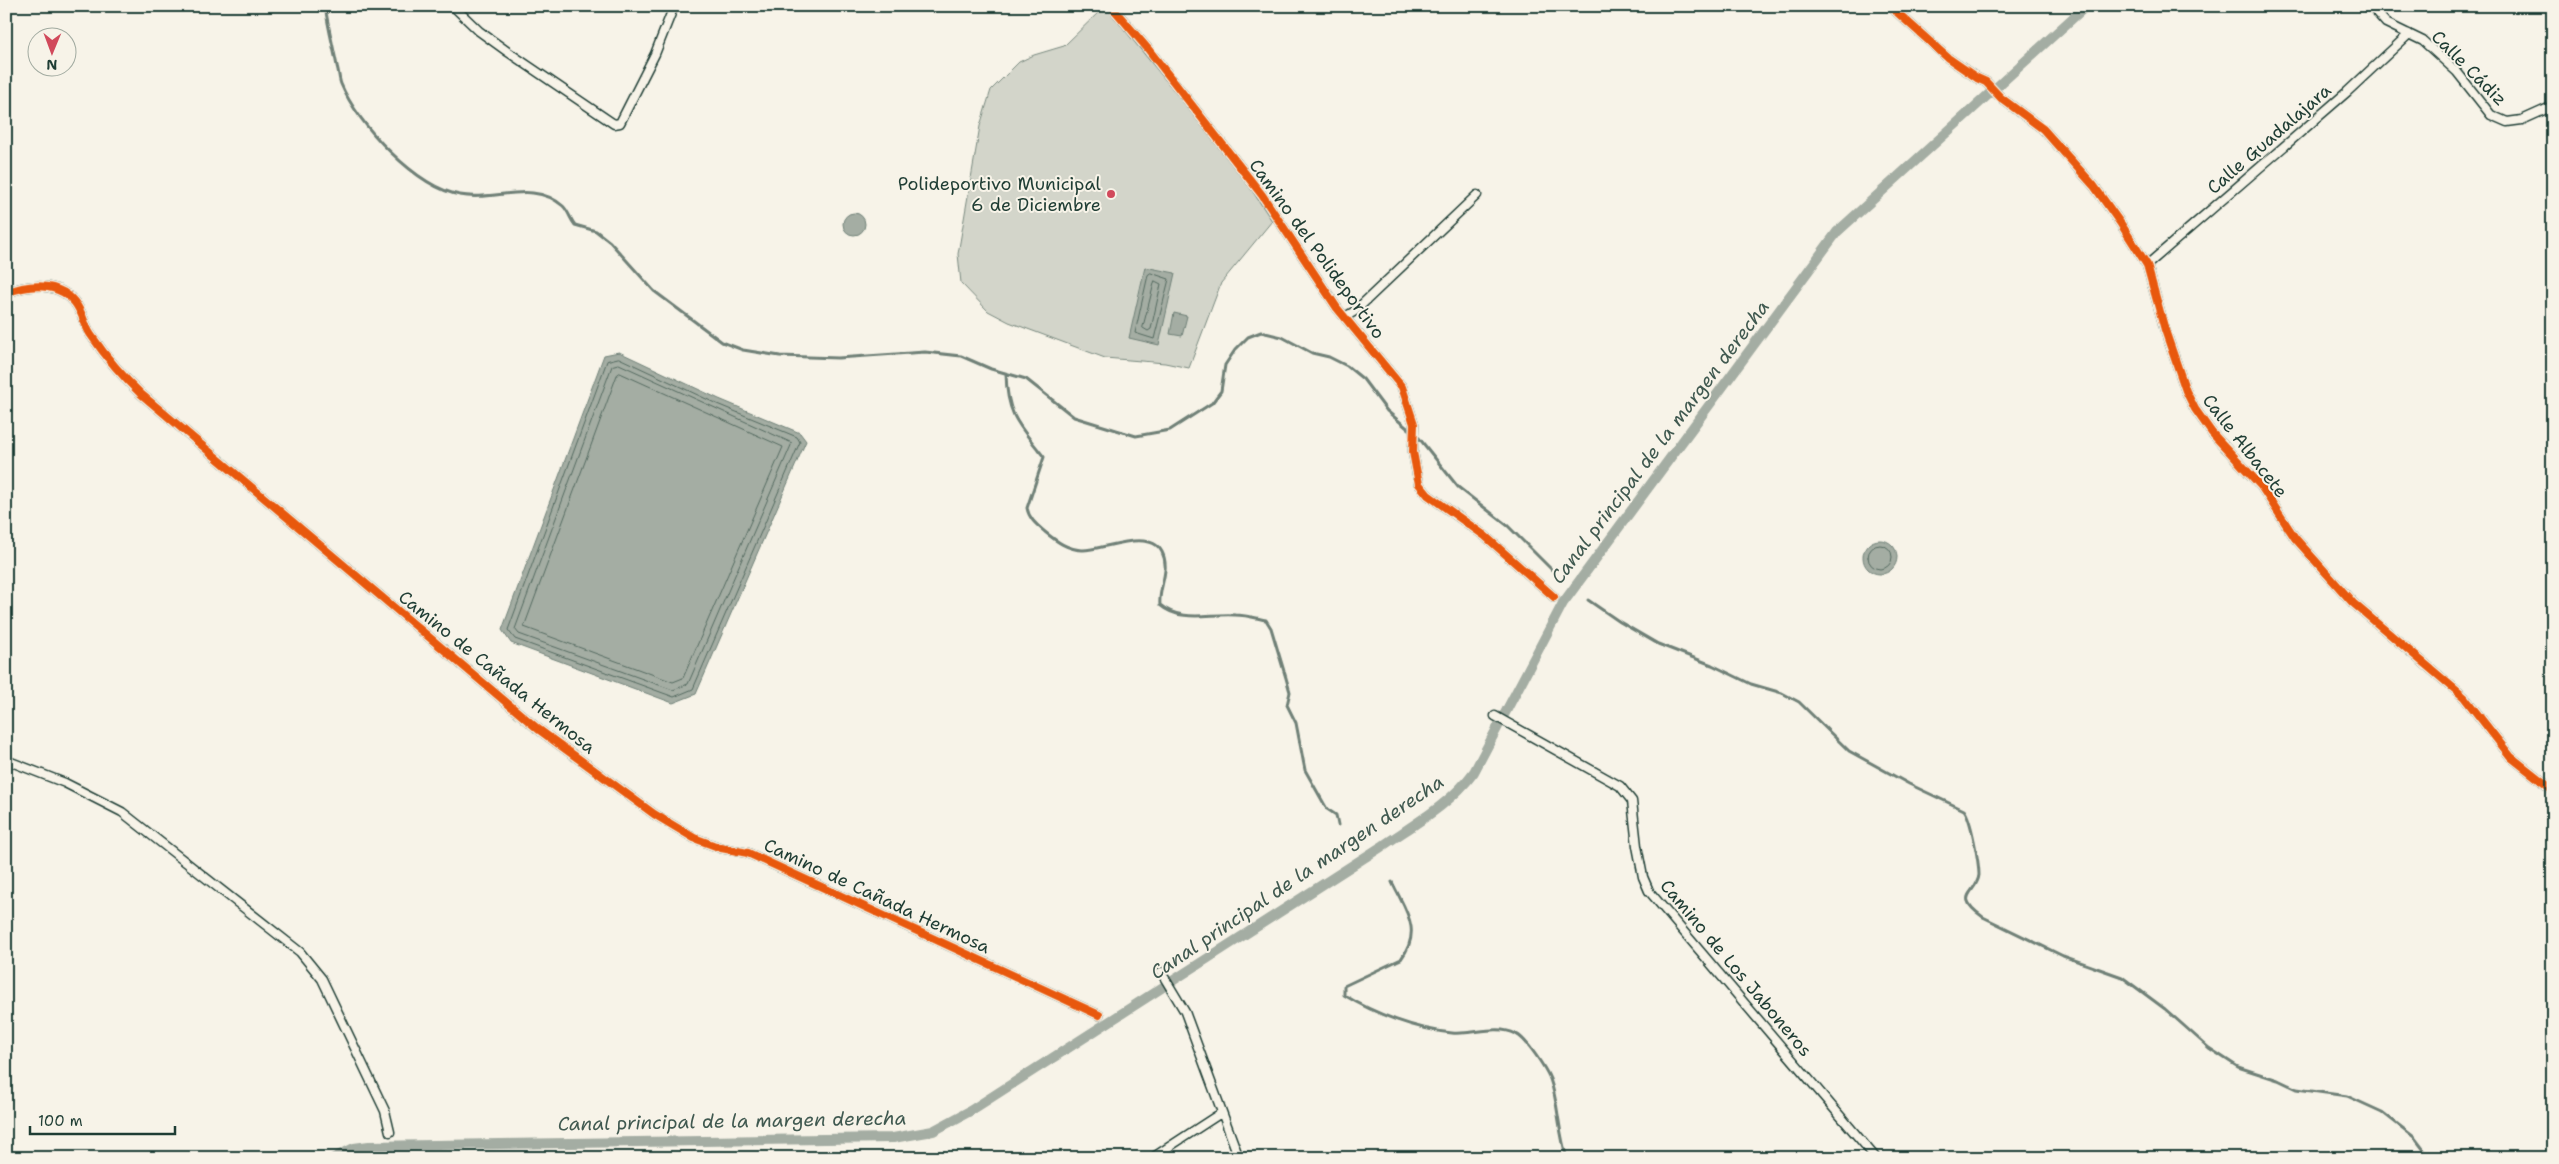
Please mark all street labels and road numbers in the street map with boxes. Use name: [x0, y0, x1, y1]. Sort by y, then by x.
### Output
street label: Calle Cádiz: [2426, 25, 2512, 111]
street label: Calle Guadalajara: [2202, 78, 2336, 200]
street label: Camino del Polideportivo: [1244, 154, 1390, 344]
street label: Calle Albacete: [2197, 389, 2293, 503]
street label: Camino de Cañada Hermosa: [393, 585, 601, 759]
street label: Camino de Cañada Hermosa: [760, 833, 994, 959]
street label: Camino de Los Jaboneros: [1655, 874, 1817, 1062]

